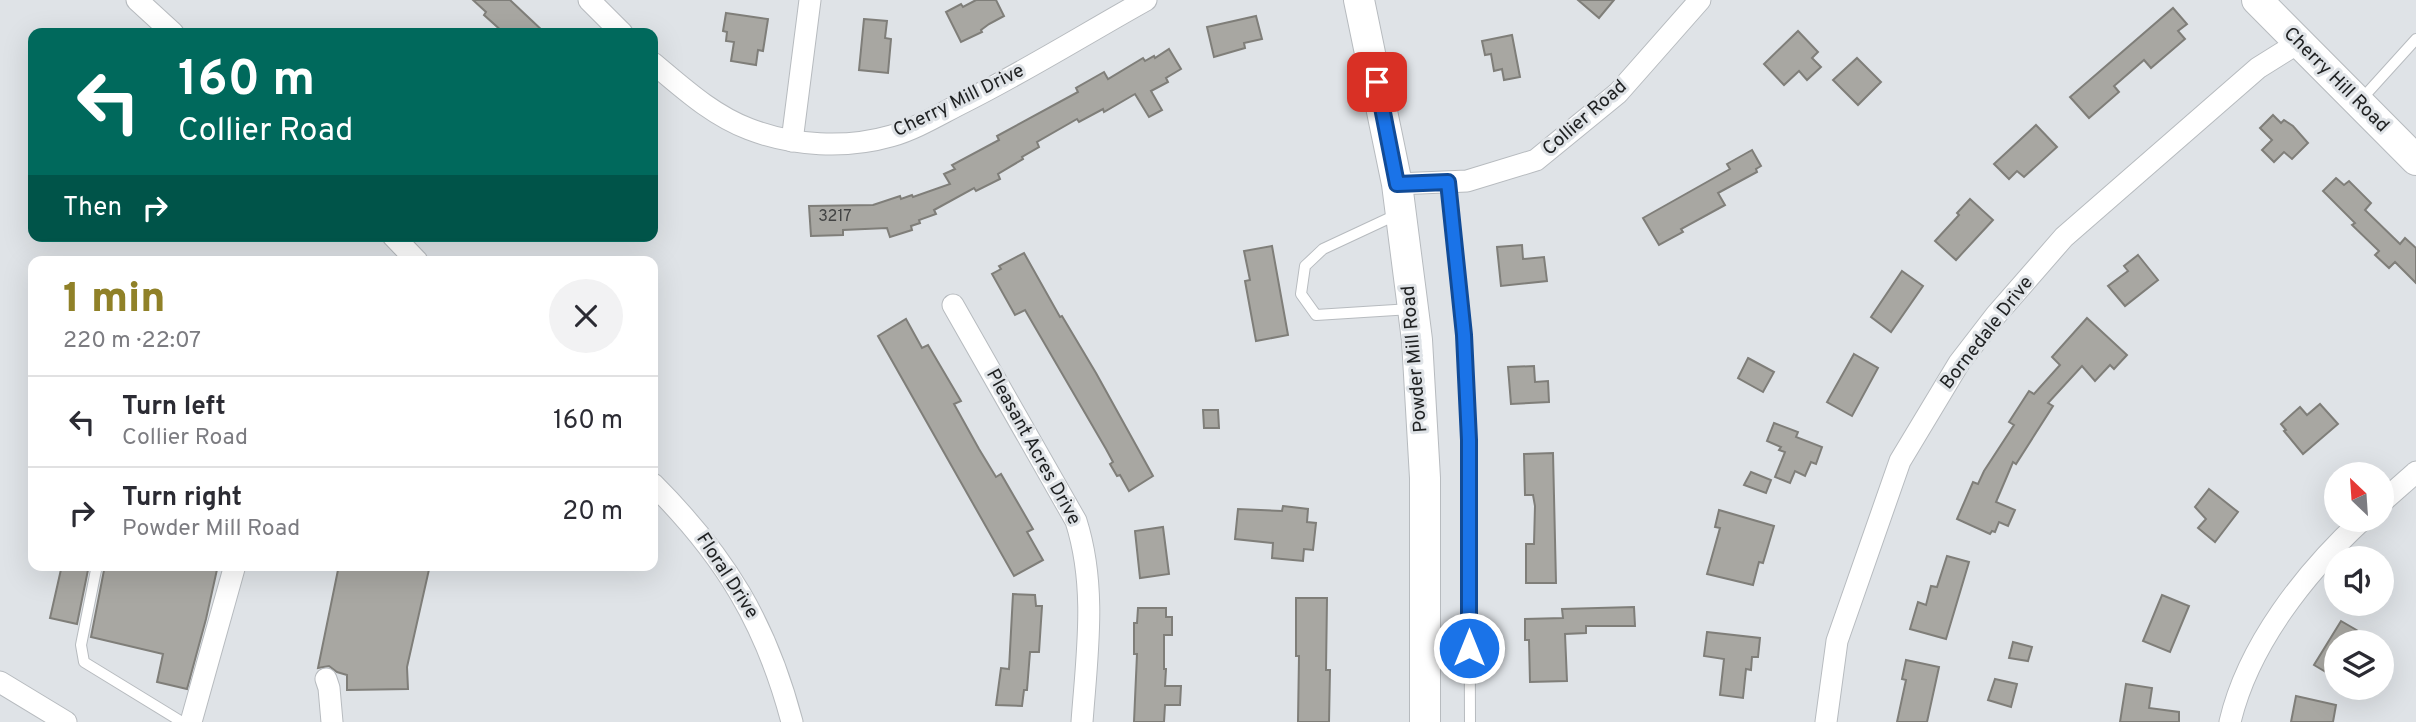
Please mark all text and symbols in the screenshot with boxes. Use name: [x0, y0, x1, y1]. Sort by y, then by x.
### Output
street label: Cherry Hill Road: [2278, 22, 2394, 138]
text: 160 m: [178, 51, 315, 113]
pin: [1347, 52, 1407, 112]
icon: left: [63, 56, 154, 147]
street label: Cherry Mill Drive: [890, 59, 1028, 143]
icon: arrive: [1358, 63, 1396, 101]
street label: Collier Road: [1538, 75, 1632, 161]
text: Collier Road: [178, 112, 353, 152]
icon: right: [136, 189, 174, 227]
text: Then: [63, 192, 122, 225]
house number: 3217: [818, 207, 852, 227]
street label: Bornedale Drive: [1935, 271, 2039, 395]
text: 1 min: [63, 274, 166, 327]
button: close: [549, 279, 623, 353]
street label: Powder Mill Road: [1397, 285, 1433, 433]
text: 220 m · 22:07: [63, 327, 201, 356]
street label: Pleasant Acres Drive: [980, 365, 1086, 529]
text: Turn left: [122, 391, 226, 424]
icon: left: [63, 403, 101, 441]
text: 160 m: [553, 405, 623, 438]
text: Collier Road: [122, 424, 248, 453]
north arrow: [2324, 462, 2394, 532]
map controls: [2324, 462, 2394, 700]
text: Turn right: [122, 482, 242, 515]
icon: right: [63, 494, 101, 532]
text: 20 m: [562, 496, 623, 529]
text: Powder Mill Road: [122, 515, 300, 544]
street label: Floral Drive: [690, 529, 764, 623]
button: sound: [2324, 546, 2394, 616]
position arrow: [1432, 611, 1506, 685]
button: layers: [2324, 630, 2394, 700]

